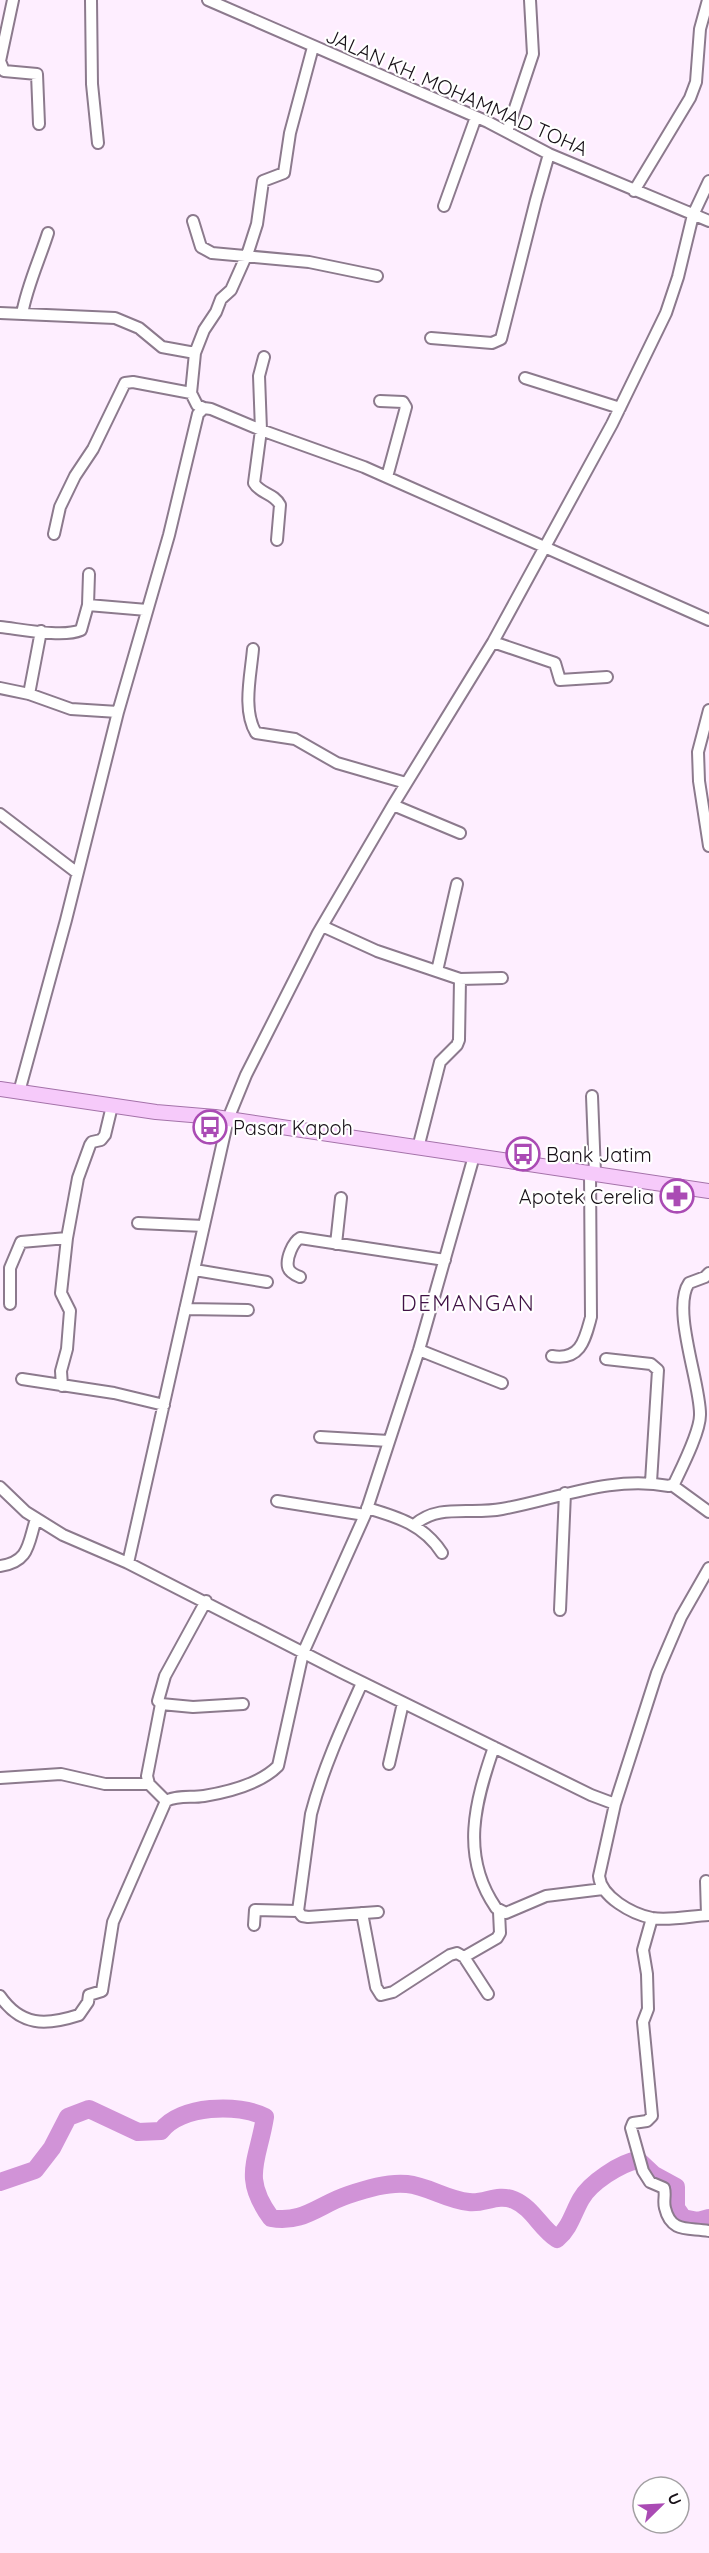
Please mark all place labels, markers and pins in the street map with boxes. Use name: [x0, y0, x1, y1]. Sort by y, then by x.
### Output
bus stop icon: Pasar Kapoh: [192, 1109, 228, 1145]
place label: Pasar Kapoh: [233, 1115, 353, 1140]
bus stop icon: Bank Jatim: [505, 1136, 541, 1172]
place label: Bank Jatim: [546, 1142, 652, 1167]
pharmacy icon: Apotek Cerelia: [659, 1178, 695, 1214]
place label: Apotek Cerelia: [519, 1184, 654, 1209]

